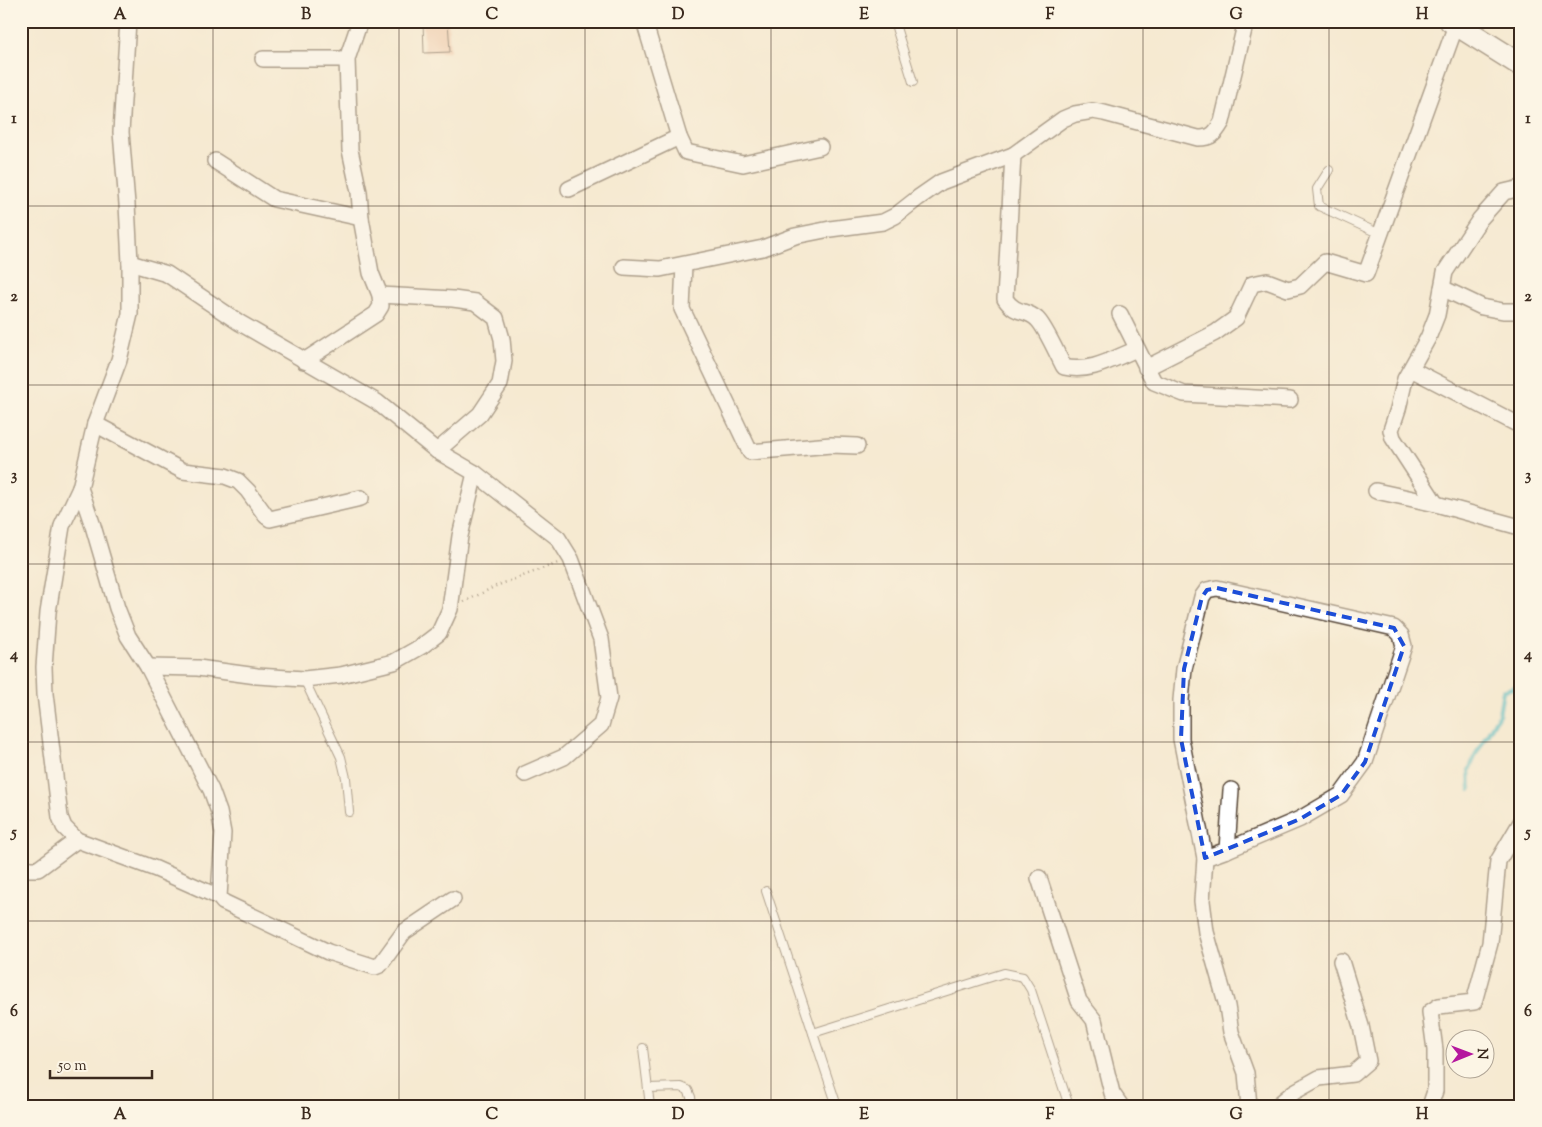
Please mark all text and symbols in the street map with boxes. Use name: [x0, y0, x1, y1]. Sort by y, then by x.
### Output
text: A: [114, 4, 127, 27]
text: B: [301, 4, 311, 27]
text: C: [486, 4, 499, 27]
text: D: [672, 4, 685, 27]
text: E: [859, 4, 869, 27]
text: F: [1046, 4, 1055, 27]
text: G: [1229, 4, 1243, 27]
text: H: [1416, 4, 1429, 27]
text: 1: [11, 108, 17, 131]
text: 1: [1525, 108, 1531, 131]
text: 2: [10, 286, 18, 309]
text: 2: [1524, 286, 1532, 309]
text: 3: [11, 465, 18, 488]
text: 3: [1525, 465, 1532, 488]
text: 4: [9, 644, 18, 667]
text: 4: [1523, 644, 1532, 667]
text: 5: [9, 822, 17, 845]
text: 5: [1523, 822, 1531, 845]
text: 6: [10, 1001, 18, 1024]
text: 6: [1524, 1001, 1532, 1024]
north arrow: [1444, 1030, 1494, 1080]
scale bar: [50, 1047, 152, 1079]
text: N: [1471, 1048, 1491, 1060]
text: 50 m: [57, 1056, 87, 1077]
text: A: [114, 1104, 127, 1127]
text: B: [301, 1104, 311, 1127]
text: C: [486, 1104, 499, 1127]
text: D: [672, 1104, 685, 1127]
text: E: [859, 1104, 869, 1127]
text: F: [1046, 1104, 1055, 1127]
text: G: [1229, 1104, 1243, 1127]
text: H: [1416, 1104, 1429, 1127]

